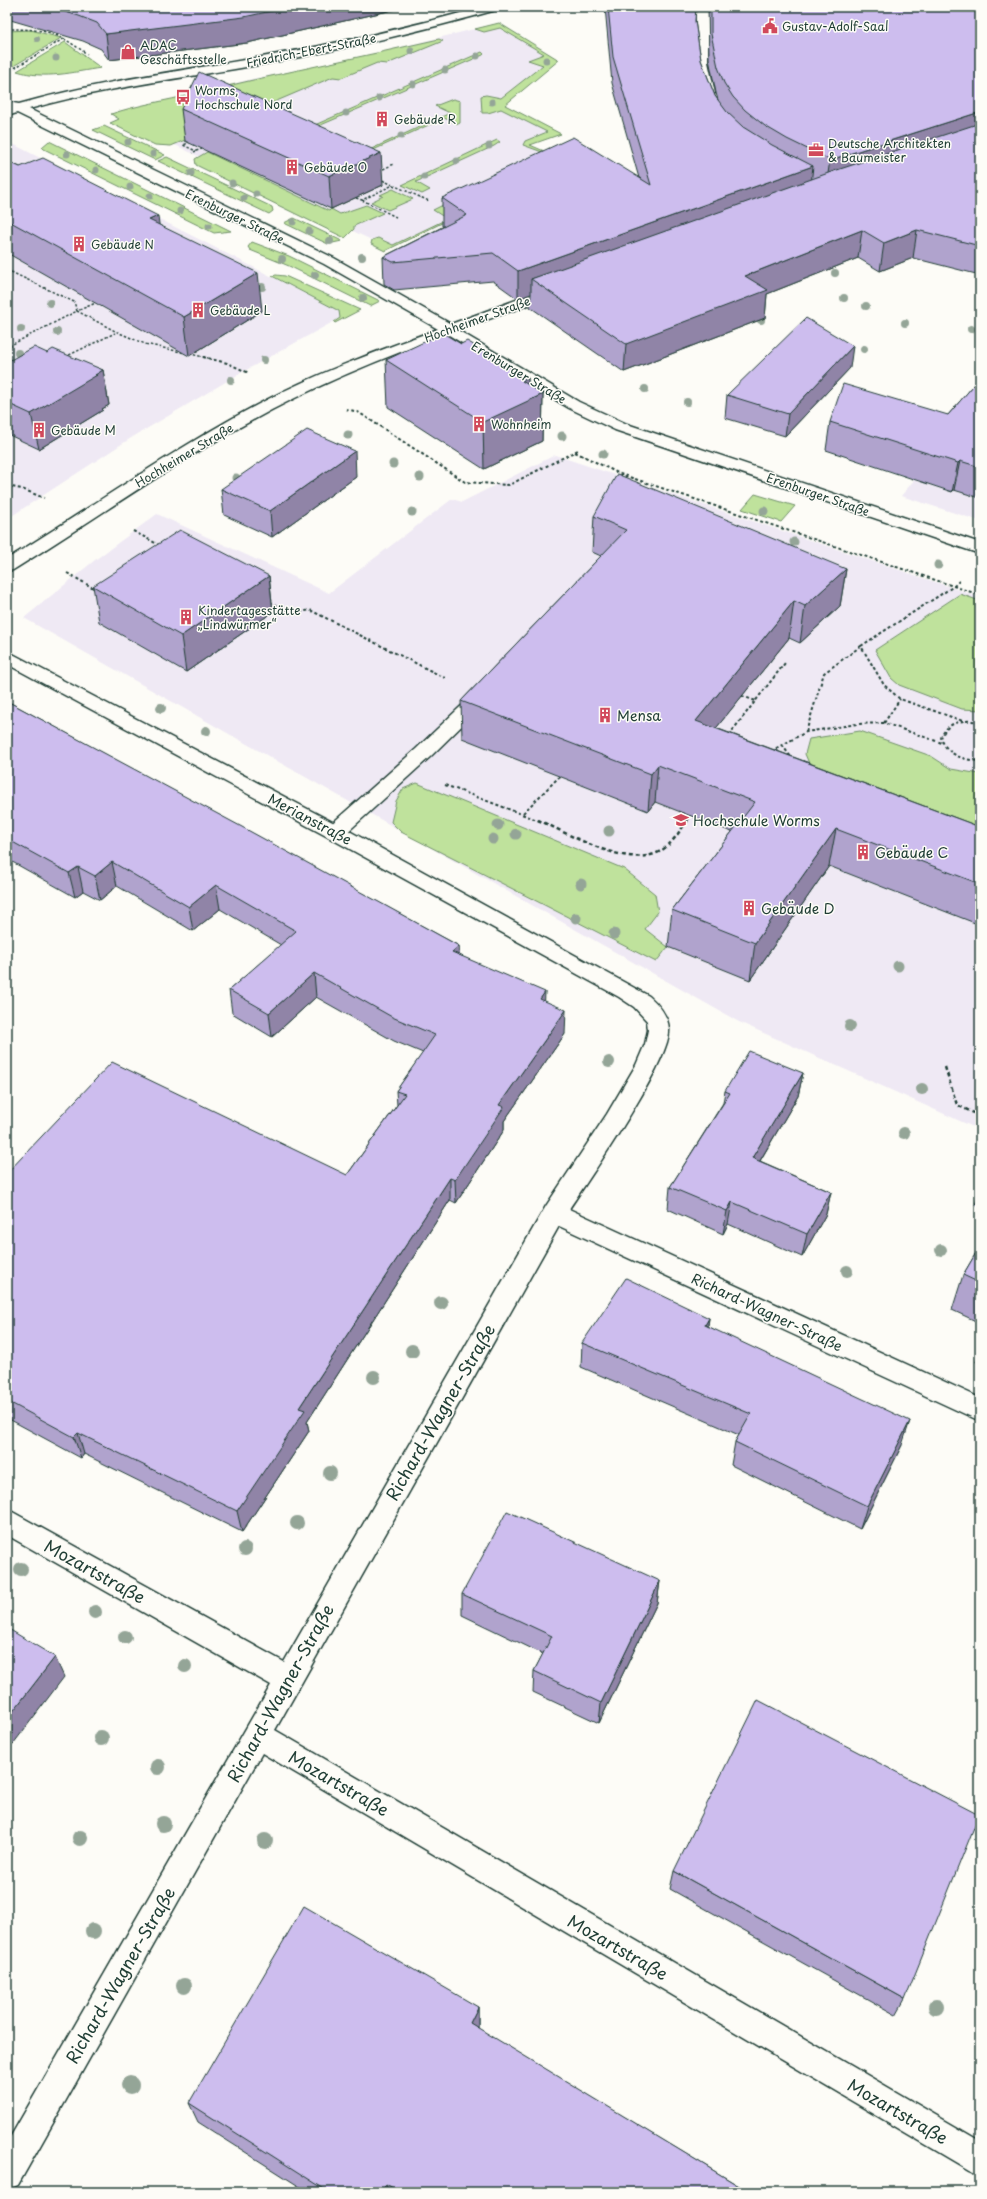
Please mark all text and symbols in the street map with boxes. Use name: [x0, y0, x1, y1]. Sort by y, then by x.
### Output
public building icon: Gustav-Adolf-Saal: [761, 17, 779, 35]
place label: Gustav-Adolf-Saal: [782, 17, 888, 35]
street label: Friedrich-Ebert-Straße: [245, 29, 377, 71]
place label: ADAC Geschäftsstelle: [140, 36, 227, 68]
shop icon: ADAC Geschäftsstelle: [119, 43, 137, 61]
place label: Worms, Hochschule Nord: [195, 81, 292, 113]
bus stop icon: Worms, Hochschule Nord: [174, 88, 192, 106]
building icon: Gebäude R: [373, 110, 391, 128]
place label: Gebäude R: [394, 110, 457, 128]
place label: Deutsche Architekten & Baumeister: [828, 134, 951, 166]
office icon: Deutsche Architekten & Baumeister: [807, 141, 825, 159]
building icon: Gebäude O: [283, 158, 301, 176]
place label: Gebäude O: [304, 158, 367, 176]
street label: Erenburger Straße: [183, 184, 287, 248]
building icon: Gebäude N: [70, 235, 88, 253]
place label: Gebäude N: [91, 235, 154, 253]
street label: Hochheimer Straße: [421, 291, 533, 347]
building icon: Gebäude L: [189, 301, 207, 319]
place label: Gebäude L: [210, 301, 271, 319]
street label: Erenburger Straße: [468, 337, 570, 407]
building icon: Wohnheim: [470, 415, 488, 433]
place label: Wohnheim: [491, 415, 551, 433]
street label: Hochheimer Straße: [131, 418, 237, 492]
building icon: Gebäude M: [30, 421, 48, 439]
place label: Gebäude M: [51, 421, 116, 439]
street label: Erenburger Straße: [764, 468, 872, 520]
place label: Kindertagesstätte „Lindwürmer“: [198, 601, 301, 633]
building icon: Kindertagesstätte „Lindwürmer“: [177, 608, 195, 626]
place label: Mensa: [617, 705, 661, 726]
building icon: Mensa: [596, 706, 614, 724]
street label: Merianstraße: [264, 788, 356, 850]
place label: Hochschule Worms: [693, 810, 820, 831]
school or university icon: Hochschule Worms: [672, 811, 690, 829]
place label: Gebäude C: [875, 842, 948, 863]
building icon: Gebäude C: [854, 843, 872, 861]
place label: Gebäude D: [761, 898, 835, 919]
building icon: Gebäude D: [740, 899, 758, 917]
street label: Richard-Wagner-Straße: [688, 1268, 846, 1356]
street label: Richard-Wagner-Straße: [379, 1319, 501, 1505]
street label: Mozartstraße: [40, 1532, 150, 1610]
street label: Richard-Wagner-Straße: [220, 1599, 340, 1787]
street label: Mozartstraße: [284, 1744, 394, 1822]
street label: Richard-Wagner-Straße: [59, 1882, 181, 2068]
street label: Mozartstraße: [563, 1908, 673, 1986]
street label: Mozartstraße: [843, 2072, 953, 2150]

